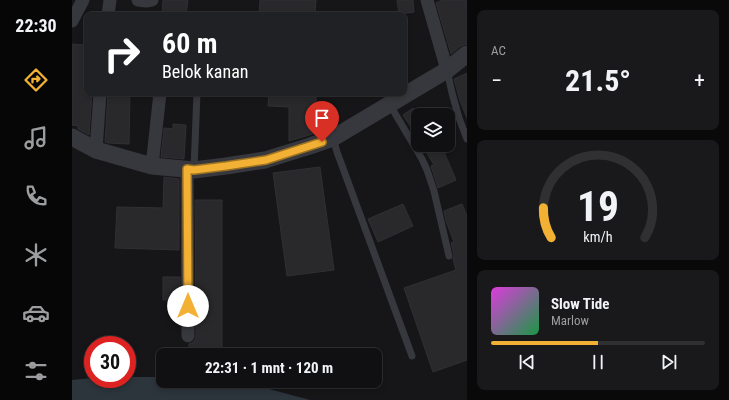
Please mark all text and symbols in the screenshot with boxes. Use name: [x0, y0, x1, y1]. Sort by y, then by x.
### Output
text: 22:30: [15, 15, 57, 36]
text: 60 m: [162, 27, 218, 60]
icon: right: [96, 28, 148, 80]
text: AC: [491, 43, 506, 58]
text: Belok kanan: [162, 61, 248, 82]
text: 21.5°: [565, 63, 631, 98]
icon: directions: [22, 66, 50, 94]
text: −: [491, 68, 502, 93]
text: +: [694, 68, 705, 93]
pin: [305, 101, 339, 142]
icon: arrive: [311, 107, 333, 129]
map controls: [411, 108, 455, 152]
button: layers: [411, 108, 455, 152]
icon: music: [22, 124, 50, 152]
icon: phone: [22, 182, 50, 210]
text: 19: [577, 182, 619, 231]
text: km/h: [583, 229, 613, 245]
icon: climate: [22, 241, 50, 269]
position arrow: [167, 285, 209, 327]
text: Slow Tide: [551, 295, 609, 313]
icon: car: [22, 299, 50, 327]
text: Marlow: [551, 313, 589, 328]
speed limit sign: 30: [84, 336, 136, 388]
icon: previous: [516, 351, 538, 373]
icon: pause: [587, 351, 609, 373]
icon: next: [658, 351, 680, 373]
icon: filters: [22, 357, 50, 385]
text: 22:31 · 1 mnt · 120 m: [205, 359, 333, 377]

